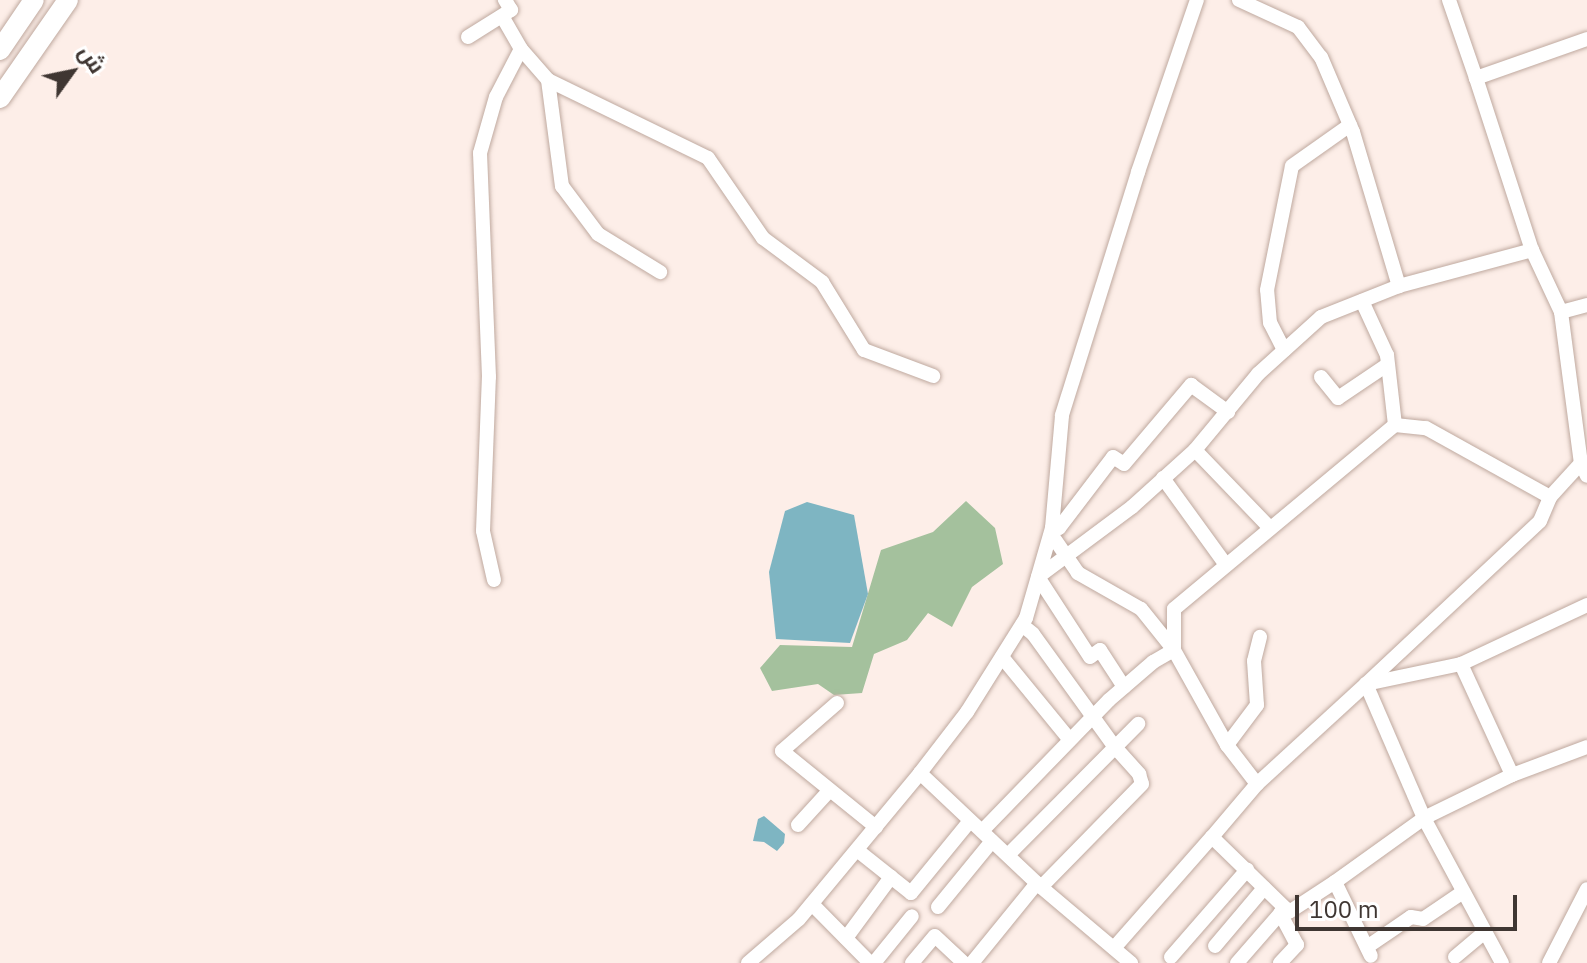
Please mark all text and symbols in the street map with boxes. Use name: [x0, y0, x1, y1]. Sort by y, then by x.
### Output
north arrow: [32, 32, 112, 112]
text: ش: [73, 39, 112, 78]
scale bar: [1299, 879, 1521, 929]
text: 100 m: [1309, 893, 1379, 925]

